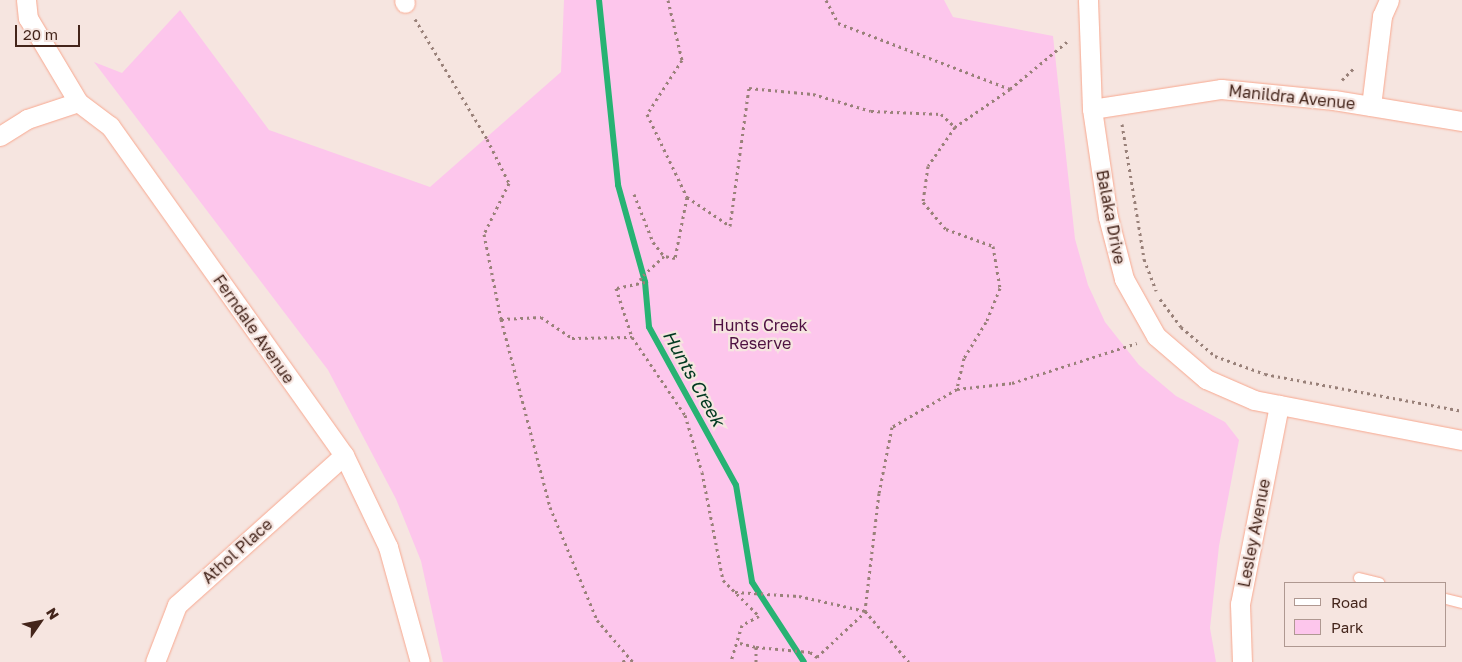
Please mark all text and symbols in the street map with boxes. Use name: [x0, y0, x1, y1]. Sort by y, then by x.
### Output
scale bar: [18, 15, 82, 47]
text: 20 m: [23, 25, 58, 43]
street label: Manildra Avenue: [1228, 81, 1356, 113]
street label: Balaka Drive: [1092, 168, 1130, 266]
street label: Ferndale Avenue: [209, 271, 299, 387]
park label: Hunts Creek Reserve: [713, 315, 807, 353]
water label: Hunts Creek: [659, 326, 729, 430]
street label: Lesley Avenue: [1234, 477, 1274, 589]
street label: Athol Place: [198, 515, 276, 587]
legend: [1284, 582, 1447, 647]
text: Road: [1331, 593, 1368, 611]
north arrow: [15, 597, 65, 647]
text: N: [43, 604, 63, 623]
text: Park: [1331, 618, 1363, 636]

